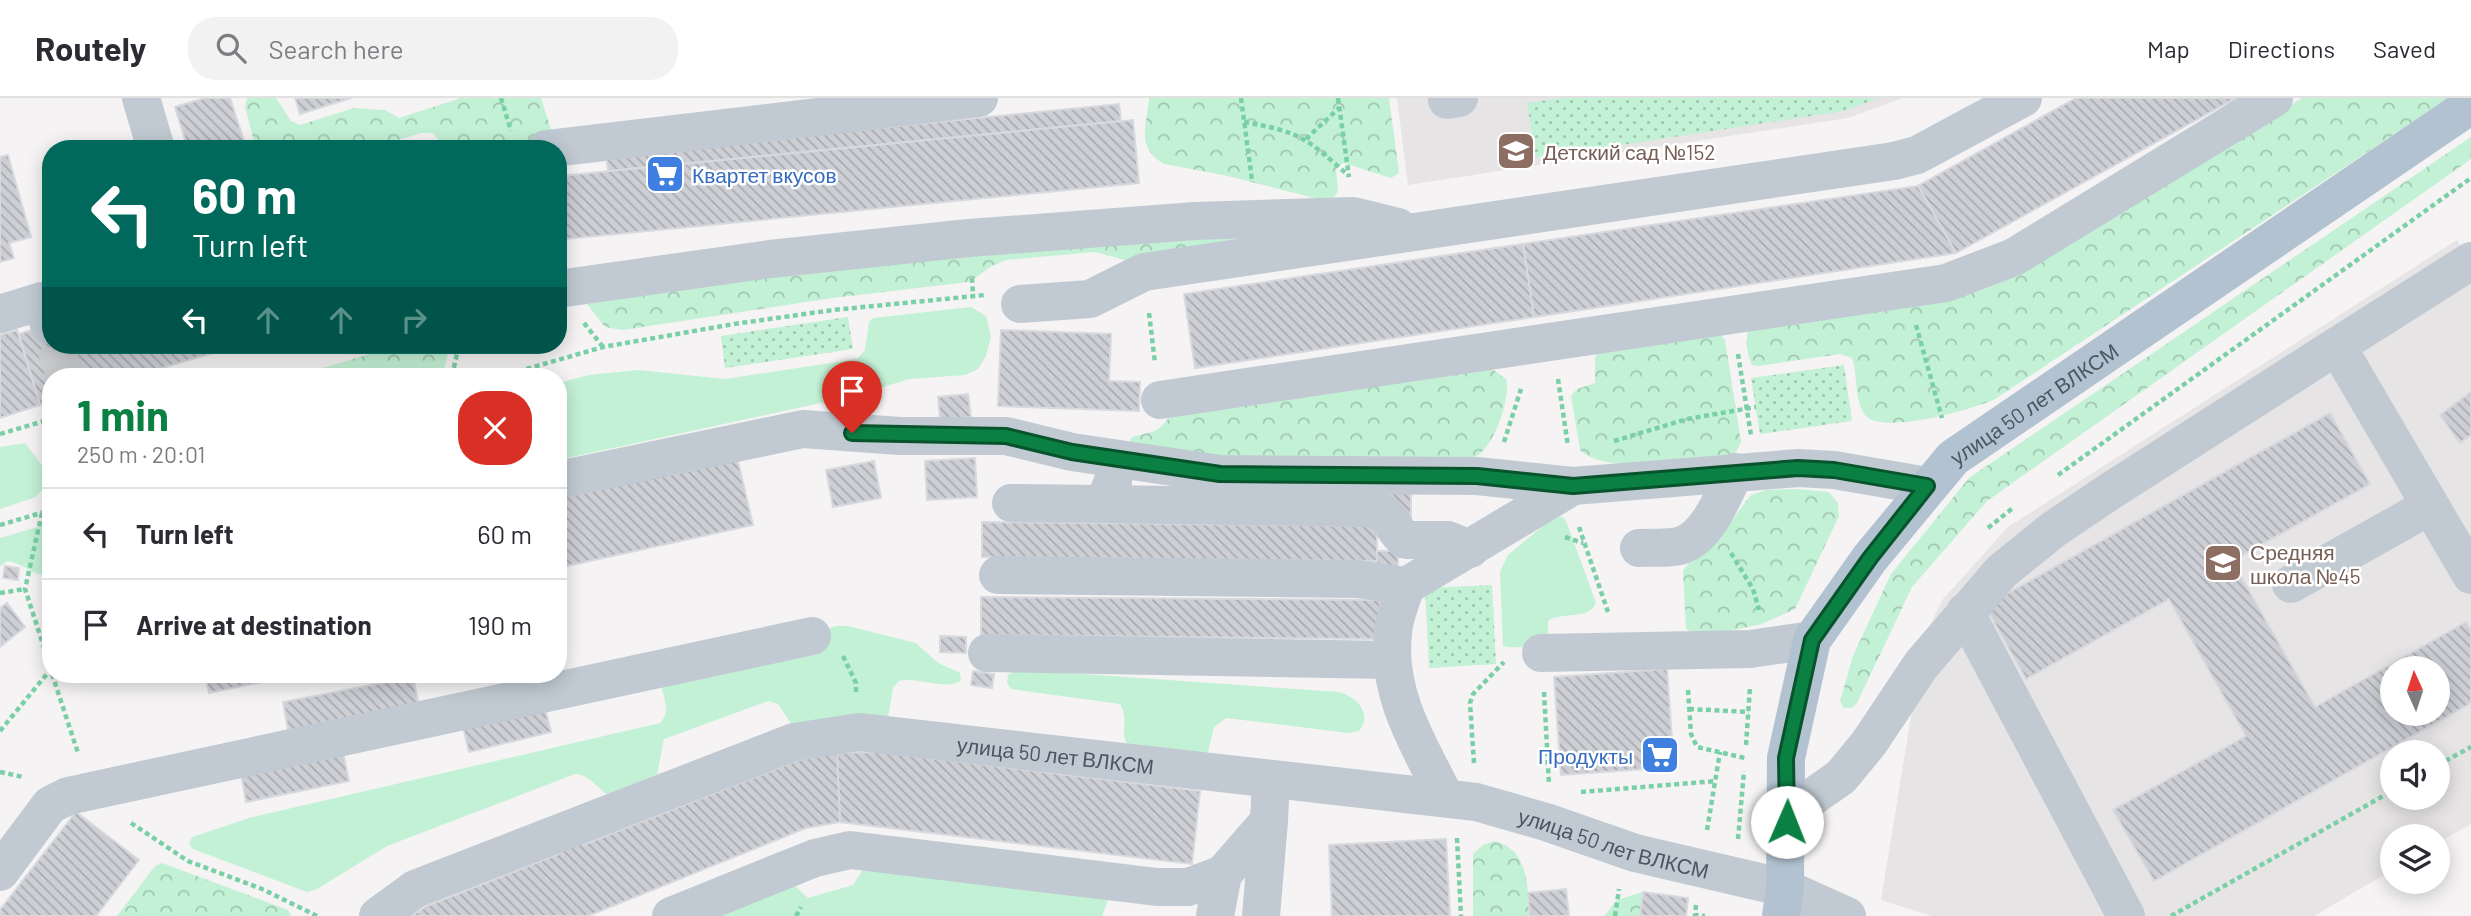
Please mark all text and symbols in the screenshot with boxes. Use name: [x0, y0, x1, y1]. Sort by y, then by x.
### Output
search box: [188, 17, 678, 80]
text: Routely: [35, 28, 146, 68]
icon: search: [212, 29, 250, 67]
text: Search here: [268, 33, 404, 64]
text: Map: [2147, 34, 2190, 63]
text: Directions: [2228, 34, 2335, 63]
text: Saved: [2373, 34, 2436, 63]
school or university icon: Детский сад №152: [1495, 130, 1537, 172]
place label: Детский сад №152: [1543, 139, 1716, 164]
supermarket icon: Квартет вкусов: [644, 153, 686, 195]
place label: Квартет вкусов: [692, 162, 837, 187]
text: 60 m: [192, 165, 297, 224]
icon: left: [77, 168, 168, 259]
text: Turn left: [192, 225, 309, 263]
icon: left: [176, 301, 214, 339]
icon: ahead: [249, 301, 287, 339]
icon: ahead: [322, 301, 360, 339]
icon: right: [395, 301, 433, 339]
street label: улица 50 лет ВЛКСМ: [1945, 337, 2122, 469]
pin: [822, 361, 882, 433]
icon: arrive: [833, 372, 871, 410]
text: 1 min: [77, 389, 169, 439]
button: close: [458, 391, 532, 465]
text: 250 m · 20:01: [77, 440, 205, 468]
icon: left: [77, 515, 115, 553]
text: Turn left: [136, 518, 234, 549]
text: 60 m: [477, 518, 532, 549]
place label: Средняя школа №45: [2250, 539, 2361, 588]
school or university icon: Средняя школа №45: [2202, 542, 2244, 584]
icon: arrive: [77, 606, 115, 644]
text: Arrive at destination: [136, 609, 372, 640]
text: 190 m: [468, 609, 532, 640]
north arrow: [2380, 656, 2450, 726]
map controls: [2380, 656, 2450, 894]
street label: улица 50 лет ВЛКСМ: [956, 731, 1155, 778]
supermarket icon: Продукты: [1639, 734, 1681, 776]
button: sound: [2380, 740, 2450, 810]
place label: Продукты: [1538, 743, 1633, 768]
position arrow: [1750, 785, 1824, 859]
street label: улица 50 лет ВЛКСМ: [1516, 802, 1712, 882]
button: layers: [2380, 824, 2450, 894]

